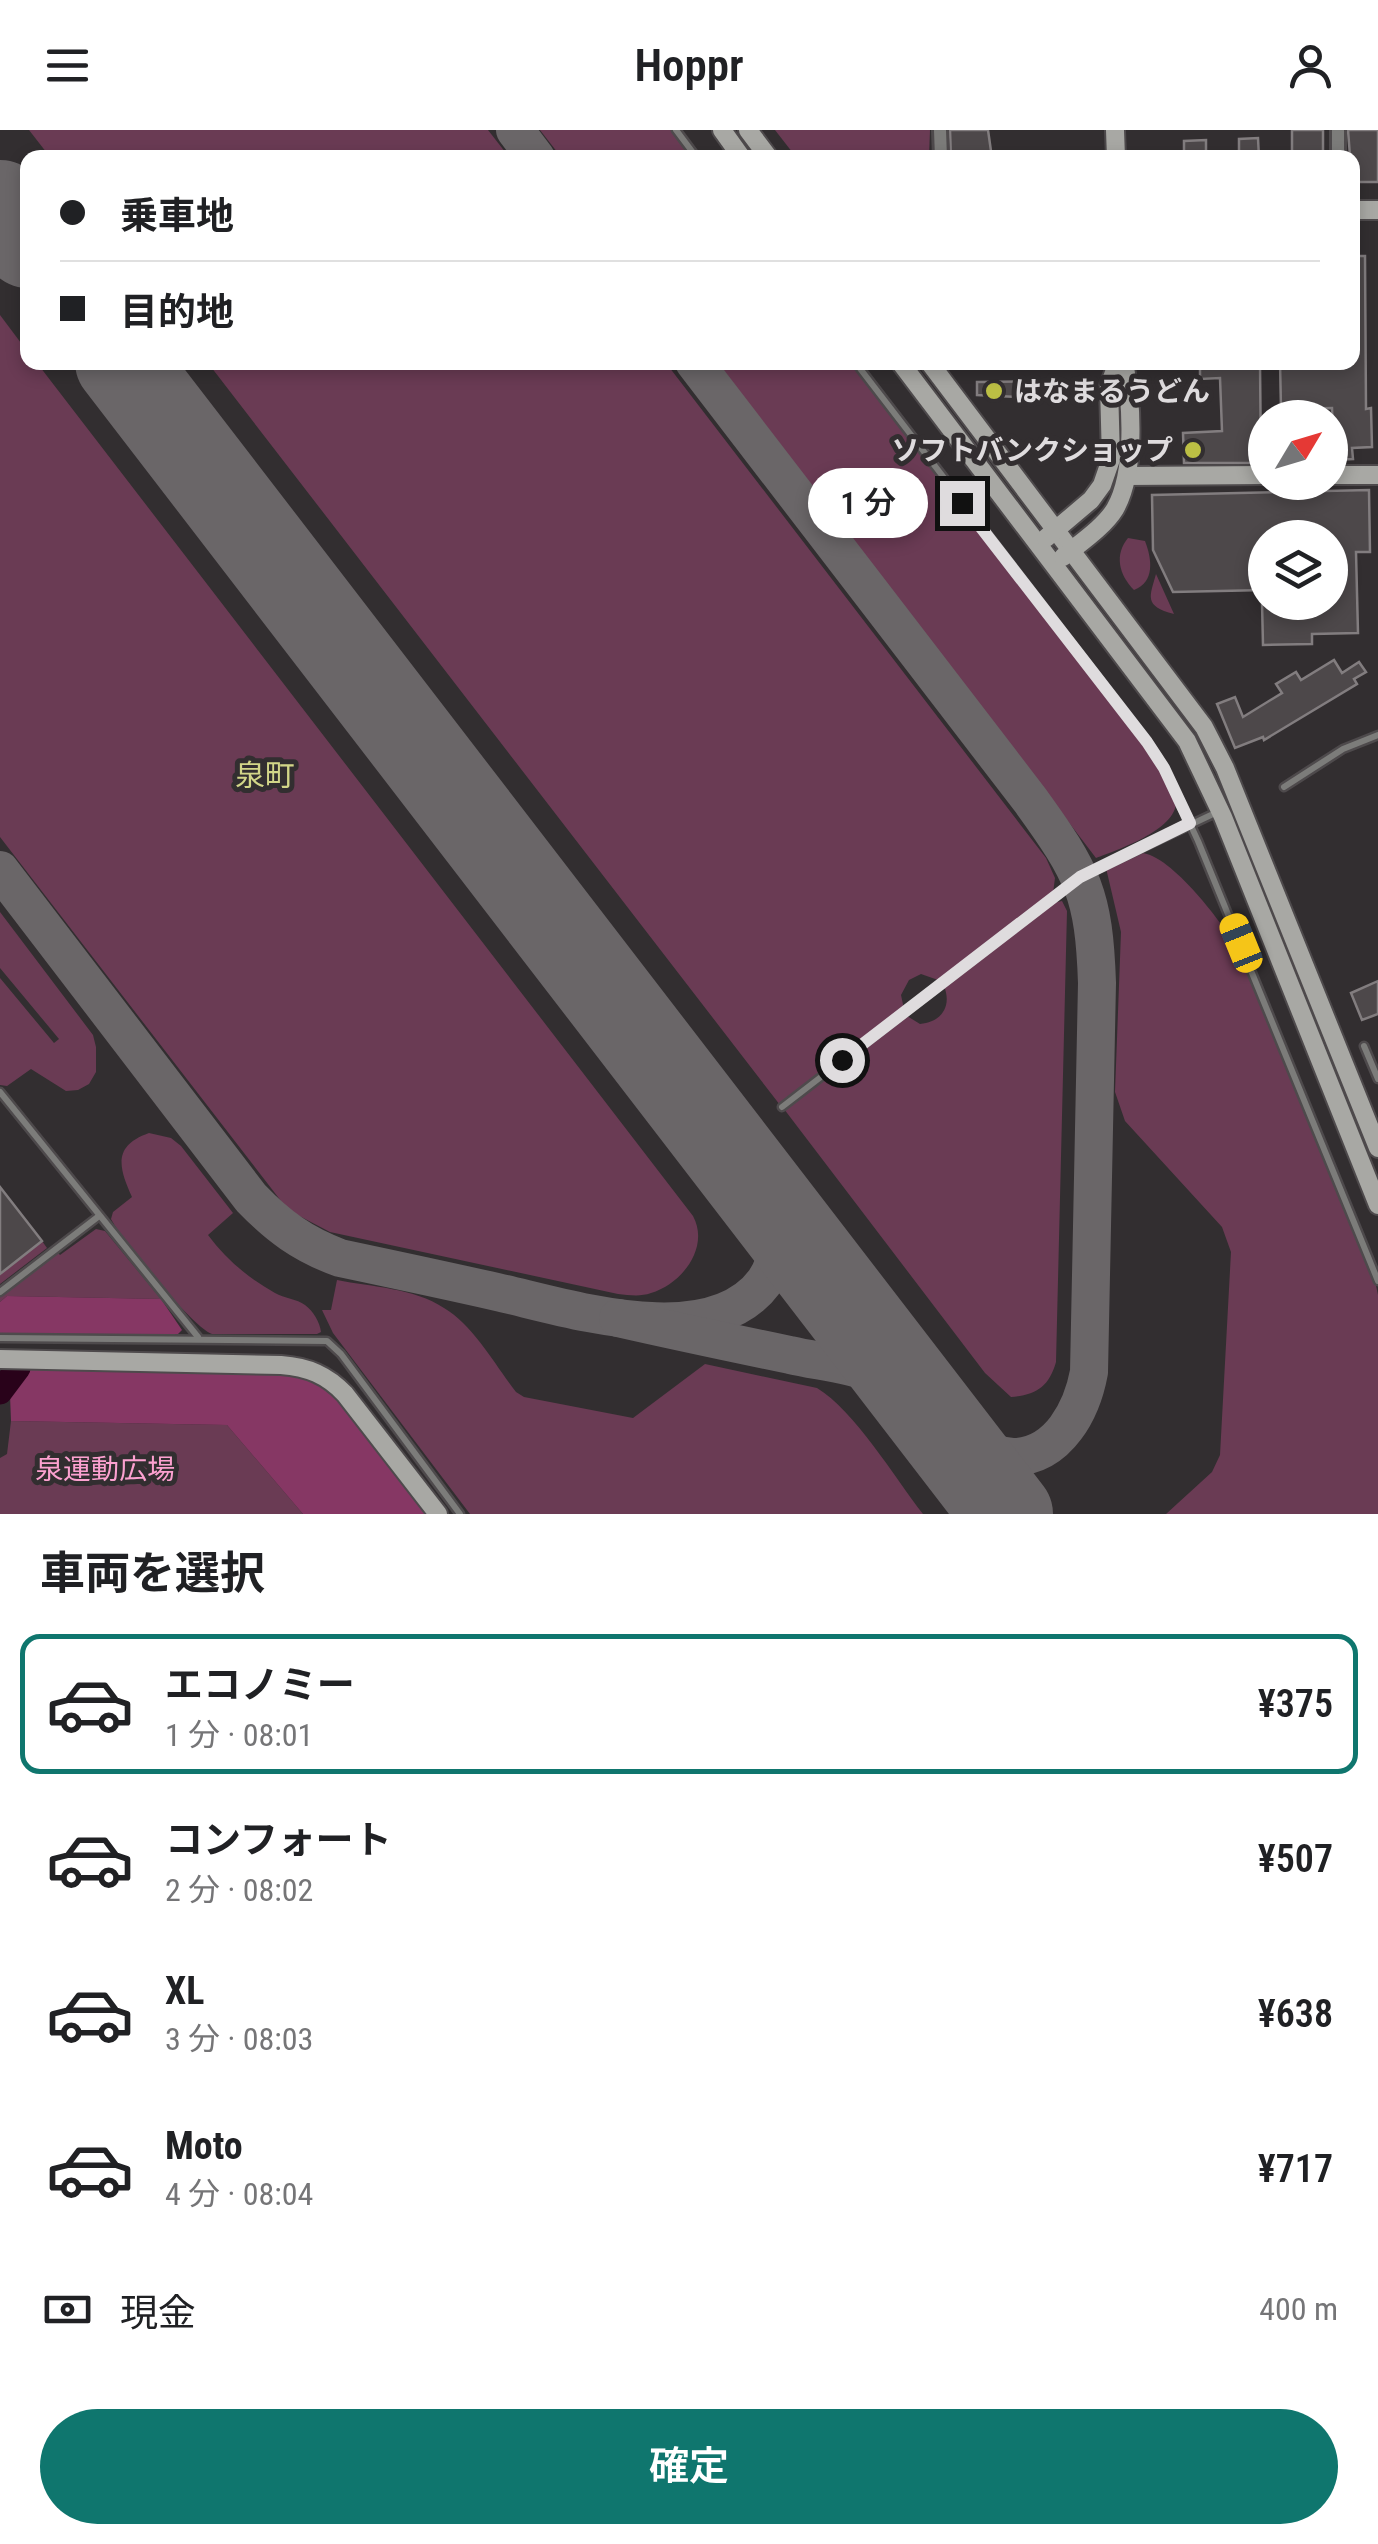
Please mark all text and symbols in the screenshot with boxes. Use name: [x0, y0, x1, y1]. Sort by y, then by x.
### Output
icon: menu: [40, 38, 95, 93]
icon: person: [1283, 38, 1338, 93]
text: Hoppr: [634, 39, 744, 92]
text: 乗車地: [120, 194, 234, 238]
text: 目的地: [120, 290, 234, 334]
place label: はなまるうどん: [1014, 375, 1210, 408]
marker: はなまるうどん: [983, 380, 1005, 402]
north arrow: [1248, 400, 1348, 500]
map controls: [1248, 400, 1348, 620]
place label: ソフトバンクショップ: [892, 434, 1173, 467]
marker: ソフトバンクショップ: [1182, 439, 1204, 461]
callout: 1 分: [807, 468, 927, 538]
route end: [940, 481, 985, 526]
text: 1 分: [840, 484, 896, 522]
button: layers: [1248, 520, 1348, 620]
district label: 泉町: [235, 758, 295, 793]
car: [1216, 910, 1266, 976]
route start: [820, 1038, 865, 1083]
park label: 泉運動広場: [35, 1453, 175, 1486]
text: 車両を選択: [40, 1547, 265, 1600]
icon: car: [45, 1659, 135, 1749]
text: エコノミー: [165, 1663, 355, 1707]
text: ¥375: [1258, 1682, 1333, 1726]
text: 1 分 · 08:01: [165, 1716, 313, 1754]
icon: car: [45, 1814, 135, 1904]
text: コンフォート: [165, 1818, 392, 1862]
text: ¥507: [1258, 1837, 1333, 1881]
text: 2 分 · 08:02: [165, 1871, 313, 1909]
icon: car: [45, 1969, 135, 2059]
text: XL: [165, 1969, 204, 2013]
text: ¥638: [1258, 1992, 1333, 2036]
text: 3 分 · 08:03: [165, 2020, 313, 2058]
icon: car: [45, 2124, 135, 2214]
text: Moto: [165, 2124, 243, 2168]
text: ¥717: [1258, 2147, 1333, 2191]
text: 4 分 · 08:04: [165, 2175, 313, 2213]
icon: cash: [40, 2282, 95, 2337]
text: 400 m: [1259, 2290, 1338, 2328]
text: 現金: [120, 2291, 196, 2335]
button: 確定: [40, 2409, 1338, 2524]

